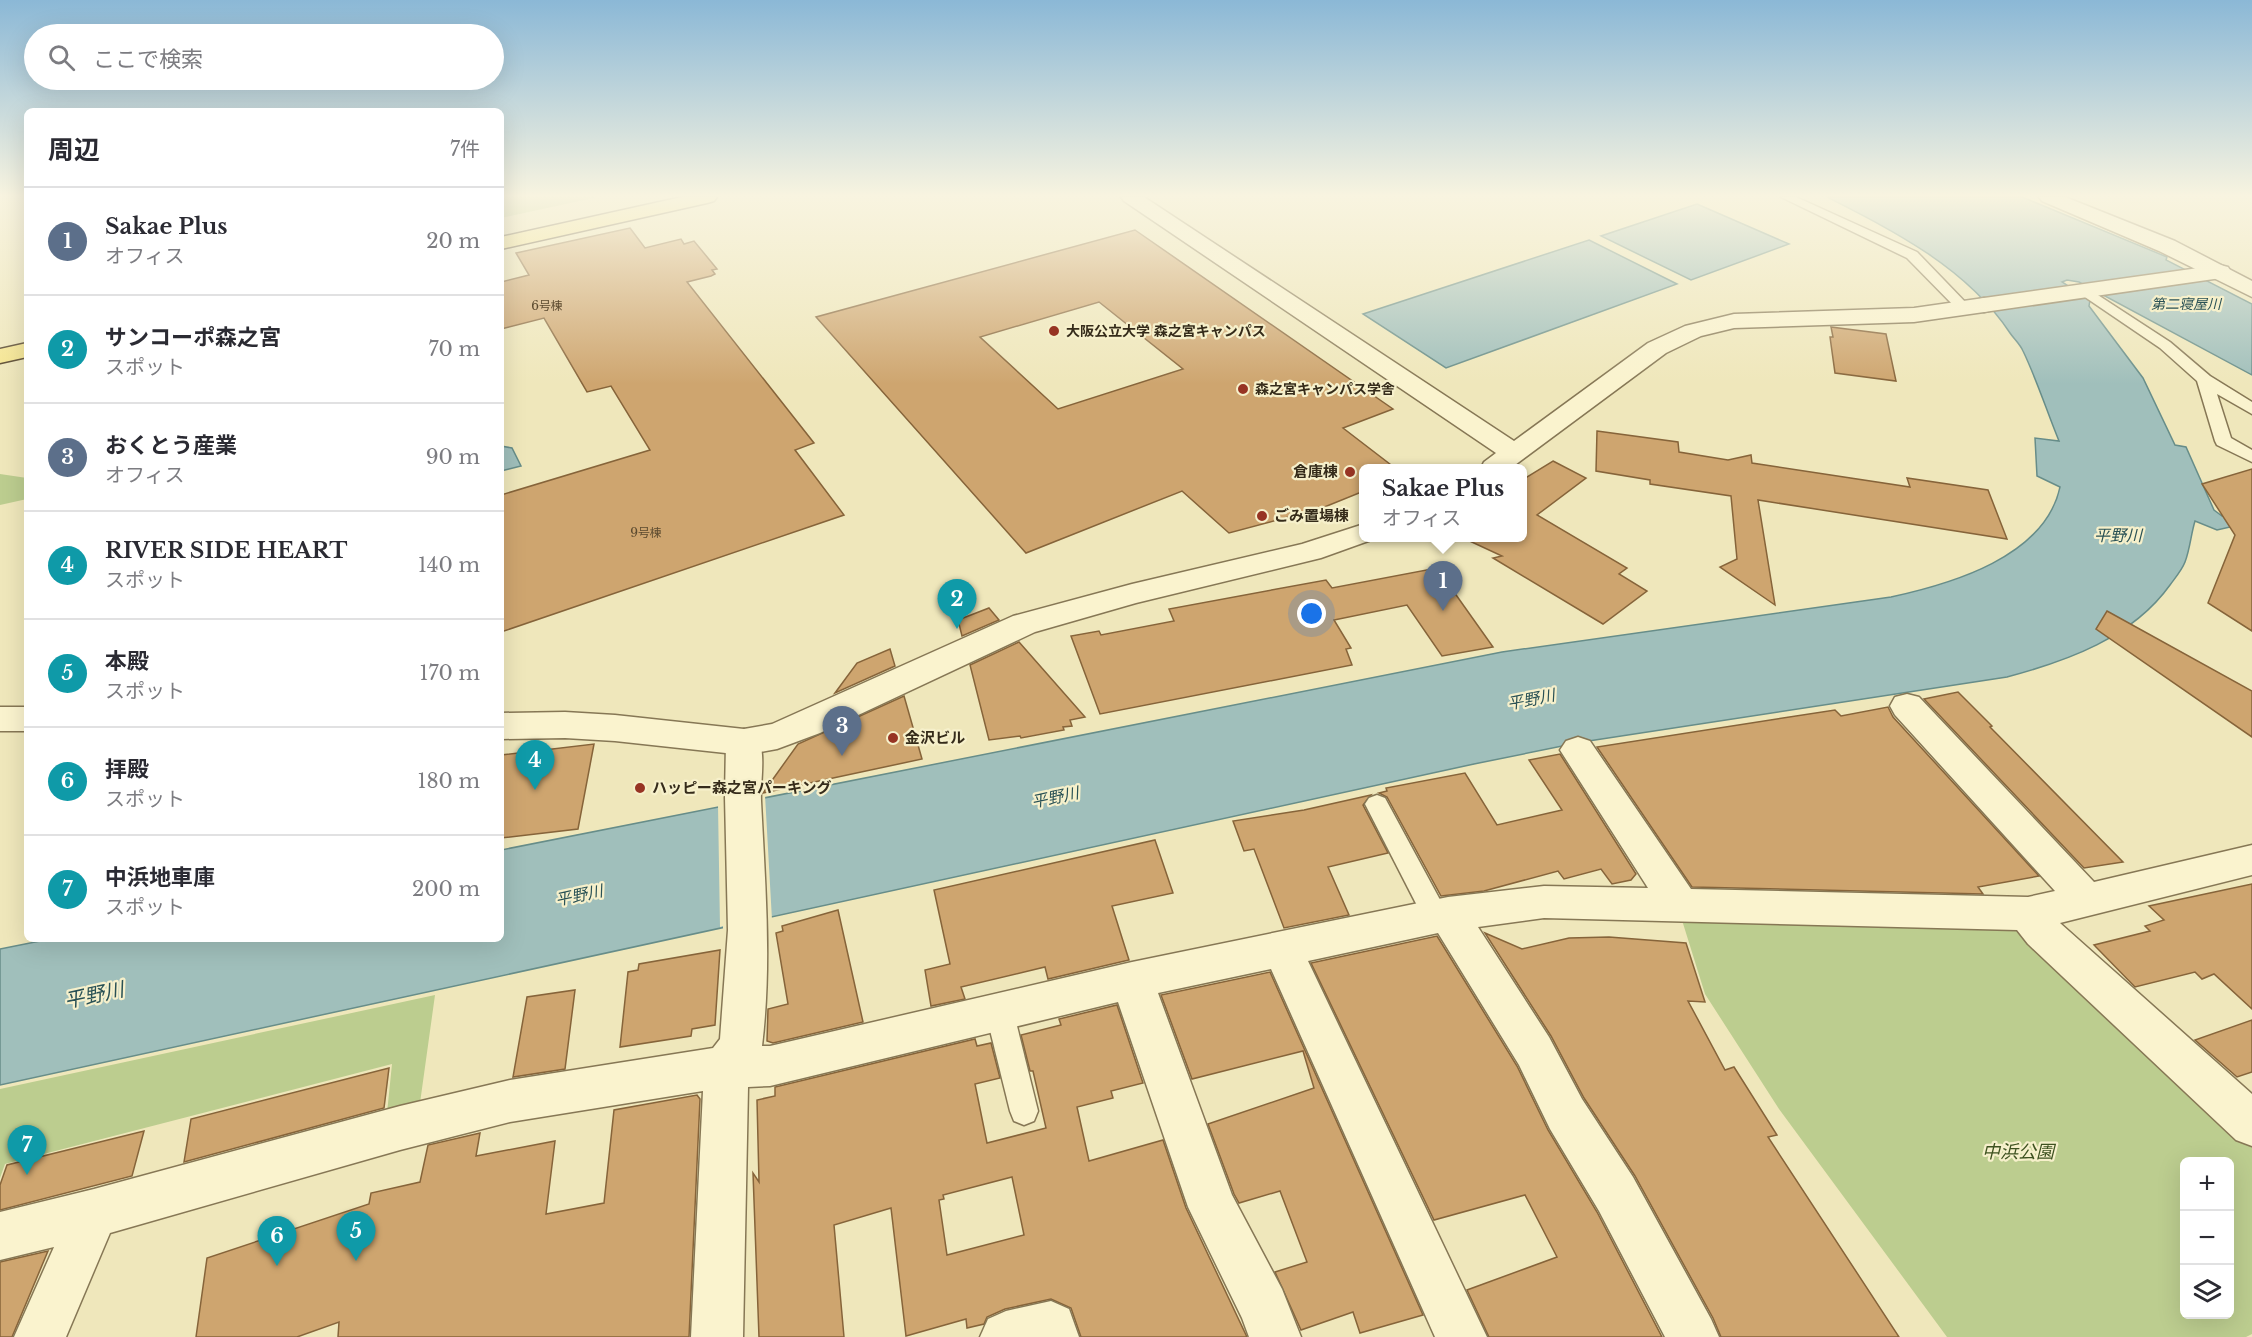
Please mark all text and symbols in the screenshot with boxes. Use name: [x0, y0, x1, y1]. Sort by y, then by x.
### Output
search box: [24, 24, 504, 90]
icon: search: [45, 41, 78, 74]
text: ここで検索: [93, 46, 203, 73]
text: 周辺: [48, 134, 100, 166]
text: 7件: [450, 137, 480, 161]
text: Sakae Plus: [105, 213, 228, 240]
text: 1: [63, 229, 72, 253]
text: 20 m: [426, 229, 480, 253]
text: オフィス: [105, 244, 185, 268]
water label: 第二寝屋川: [2151, 295, 2223, 313]
house number: 6号棟: [531, 298, 563, 313]
place label: 大阪公立大学 森之宮キャンパス: [1066, 322, 1266, 340]
text: サンコーポ森之宮: [105, 324, 281, 351]
marker: 大阪公立大学 森之宮キャンパス: [1047, 324, 1061, 338]
text: 2: [61, 337, 74, 361]
text: 70 m: [428, 337, 480, 361]
text: スポット: [105, 355, 185, 379]
place label: 森之宮キャンパス学舎: [1255, 380, 1395, 398]
marker: 森之宮キャンパス学舎: [1236, 382, 1250, 396]
text: おくとう産業: [105, 432, 237, 459]
text: 3: [61, 445, 74, 469]
text: 90 m: [426, 445, 480, 469]
place label: 倉庫棟: [1293, 462, 1338, 481]
text: オフィス: [105, 463, 185, 487]
popup: [1359, 464, 1527, 542]
marker: 倉庫棟: [1343, 465, 1357, 479]
text: Sakae Plus: [1382, 475, 1504, 502]
place label: ごみ置場棟: [1274, 506, 1349, 525]
text: オフィス: [1382, 506, 1461, 530]
marker: ごみ置場棟: [1255, 509, 1269, 523]
house number: 9号棟: [630, 525, 662, 540]
water label: 平野川: [2094, 525, 2144, 545]
text: RIVER SIDE HEART: [105, 537, 347, 564]
text: 4: [61, 553, 74, 577]
text: 140 m: [418, 553, 480, 577]
pin: 1: [1424, 562, 1462, 611]
text: スポット: [105, 568, 185, 592]
pin: 2: [938, 580, 976, 629]
your location: [1297, 599, 1326, 628]
text: 本殿: [105, 648, 149, 675]
text: 5: [62, 661, 73, 685]
text: 170 m: [420, 661, 480, 685]
text: スポット: [105, 679, 185, 703]
water label: 平野川: [1506, 684, 1558, 713]
pin: 3: [822, 706, 862, 756]
place label: 金沢ビル: [905, 728, 965, 747]
marker: 金沢ビル: [886, 731, 900, 745]
pin: 4: [516, 740, 554, 790]
text: 拝殿: [105, 756, 149, 783]
text: 6: [61, 769, 74, 793]
text: 180 m: [417, 769, 480, 793]
place label: ハッピー森之宮パーキング: [652, 778, 832, 797]
marker: ハッピー森之宮パーキング: [633, 781, 647, 795]
water label: 平野川: [1029, 782, 1083, 812]
text: スポット: [105, 787, 185, 811]
text: 中浜地車庫: [105, 864, 215, 891]
text: 7: [62, 877, 73, 901]
text: 200 m: [412, 877, 480, 901]
water label: 平野川: [553, 880, 607, 910]
text: スポット: [105, 895, 185, 919]
water label: 平野川: [62, 977, 128, 1013]
pin: 7: [8, 1126, 46, 1175]
park label: 中浜公園: [1982, 1141, 2057, 1163]
map controls: [2180, 1157, 2234, 1319]
button: +: [2180, 1157, 2234, 1211]
button: −: [2180, 1211, 2234, 1265]
pin: 5: [336, 1212, 376, 1261]
pin: 6: [258, 1216, 296, 1266]
button: layers: [2180, 1265, 2234, 1319]

